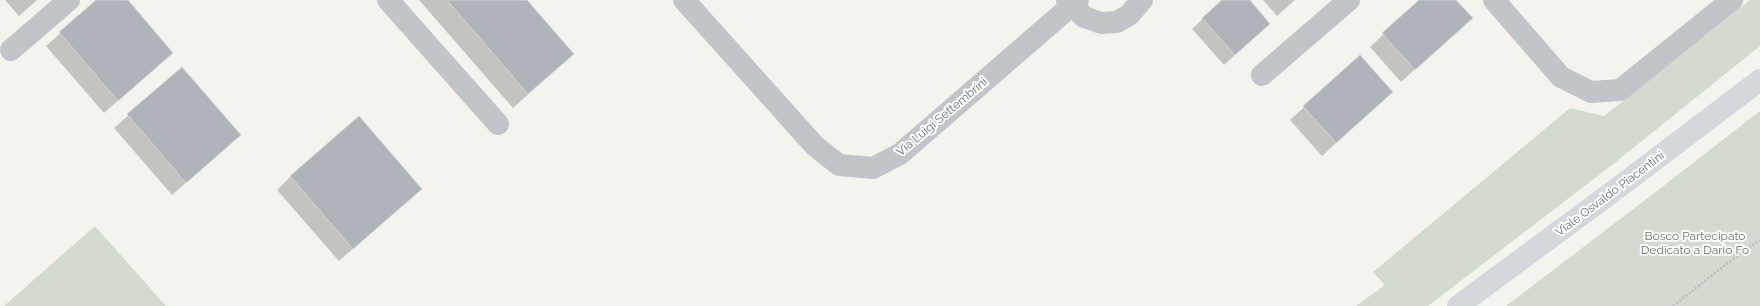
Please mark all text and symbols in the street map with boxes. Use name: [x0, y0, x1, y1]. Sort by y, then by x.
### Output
street label: Via Luigi Settembrini: [894, 75, 990, 159]
street label: Viale Osvaldo Piacentini: [1553, 148, 1667, 240]
park label: Bosco Partecipato Dedicato a Dario Fo: [1641, 229, 1749, 257]

